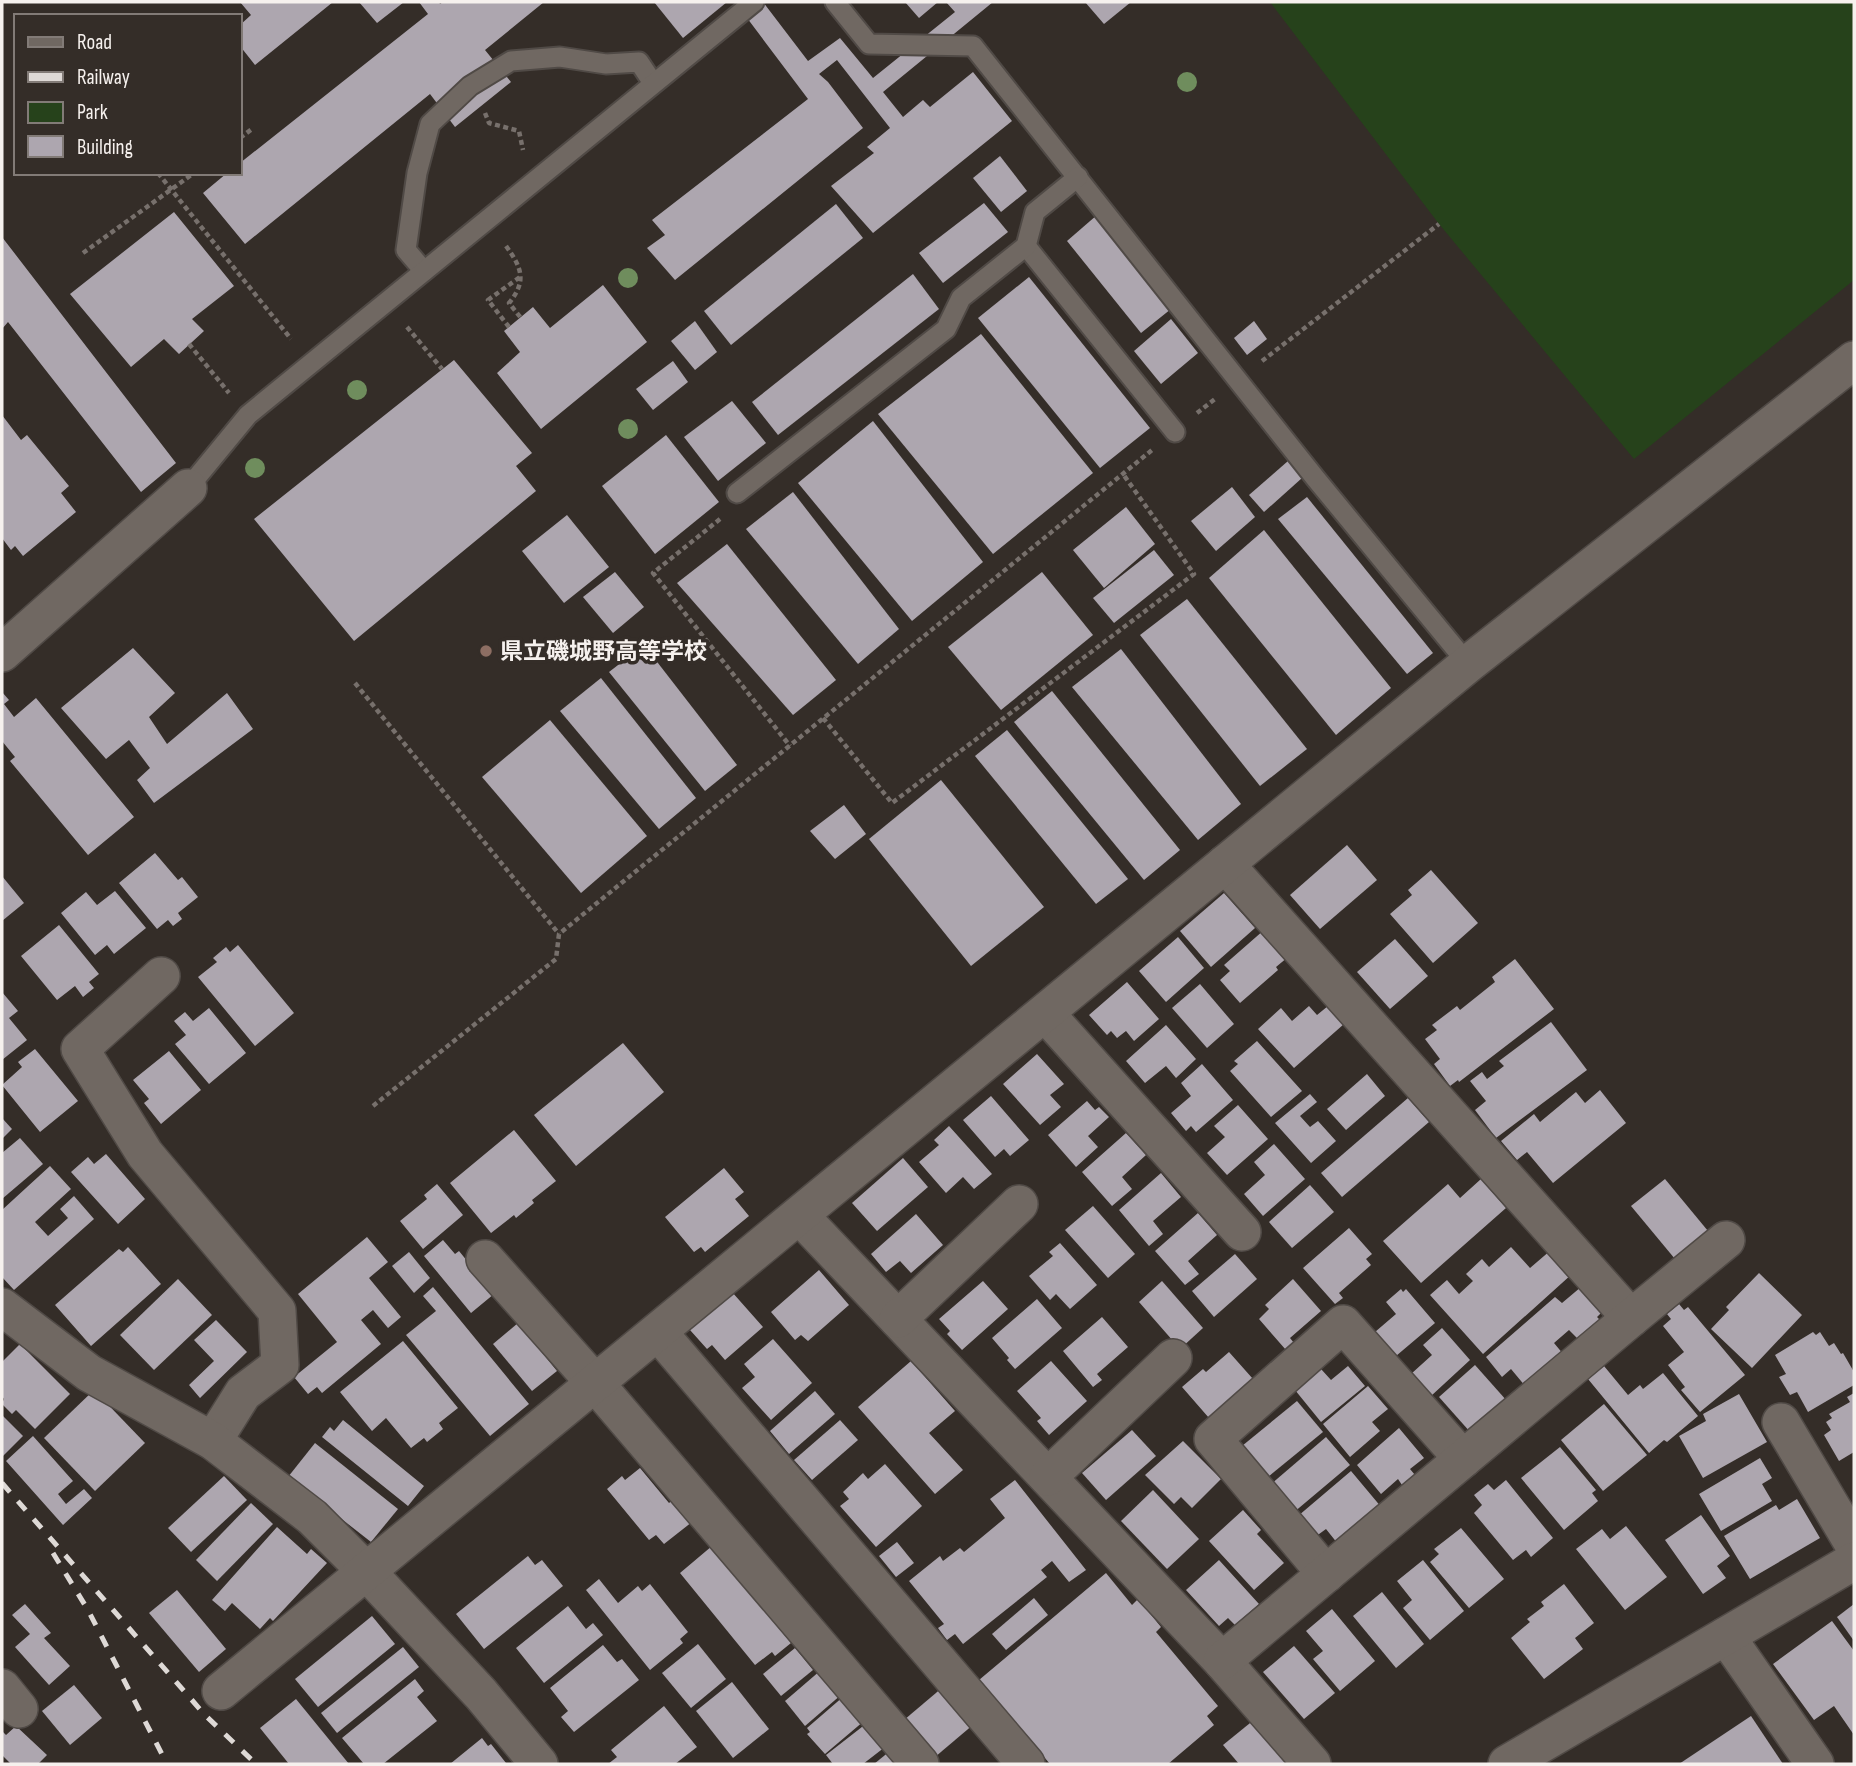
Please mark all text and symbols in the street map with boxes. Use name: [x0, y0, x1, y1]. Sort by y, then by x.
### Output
legend: [14, 14, 242, 175]
text: Road: [77, 30, 112, 55]
text: Railway: [77, 65, 130, 90]
text: Park: [77, 100, 108, 125]
text: Building: [77, 135, 133, 160]
place label: 県立磯城野高等学校: [500, 638, 707, 666]
marker: 県立磯城野高等学校: [478, 643, 494, 659]

